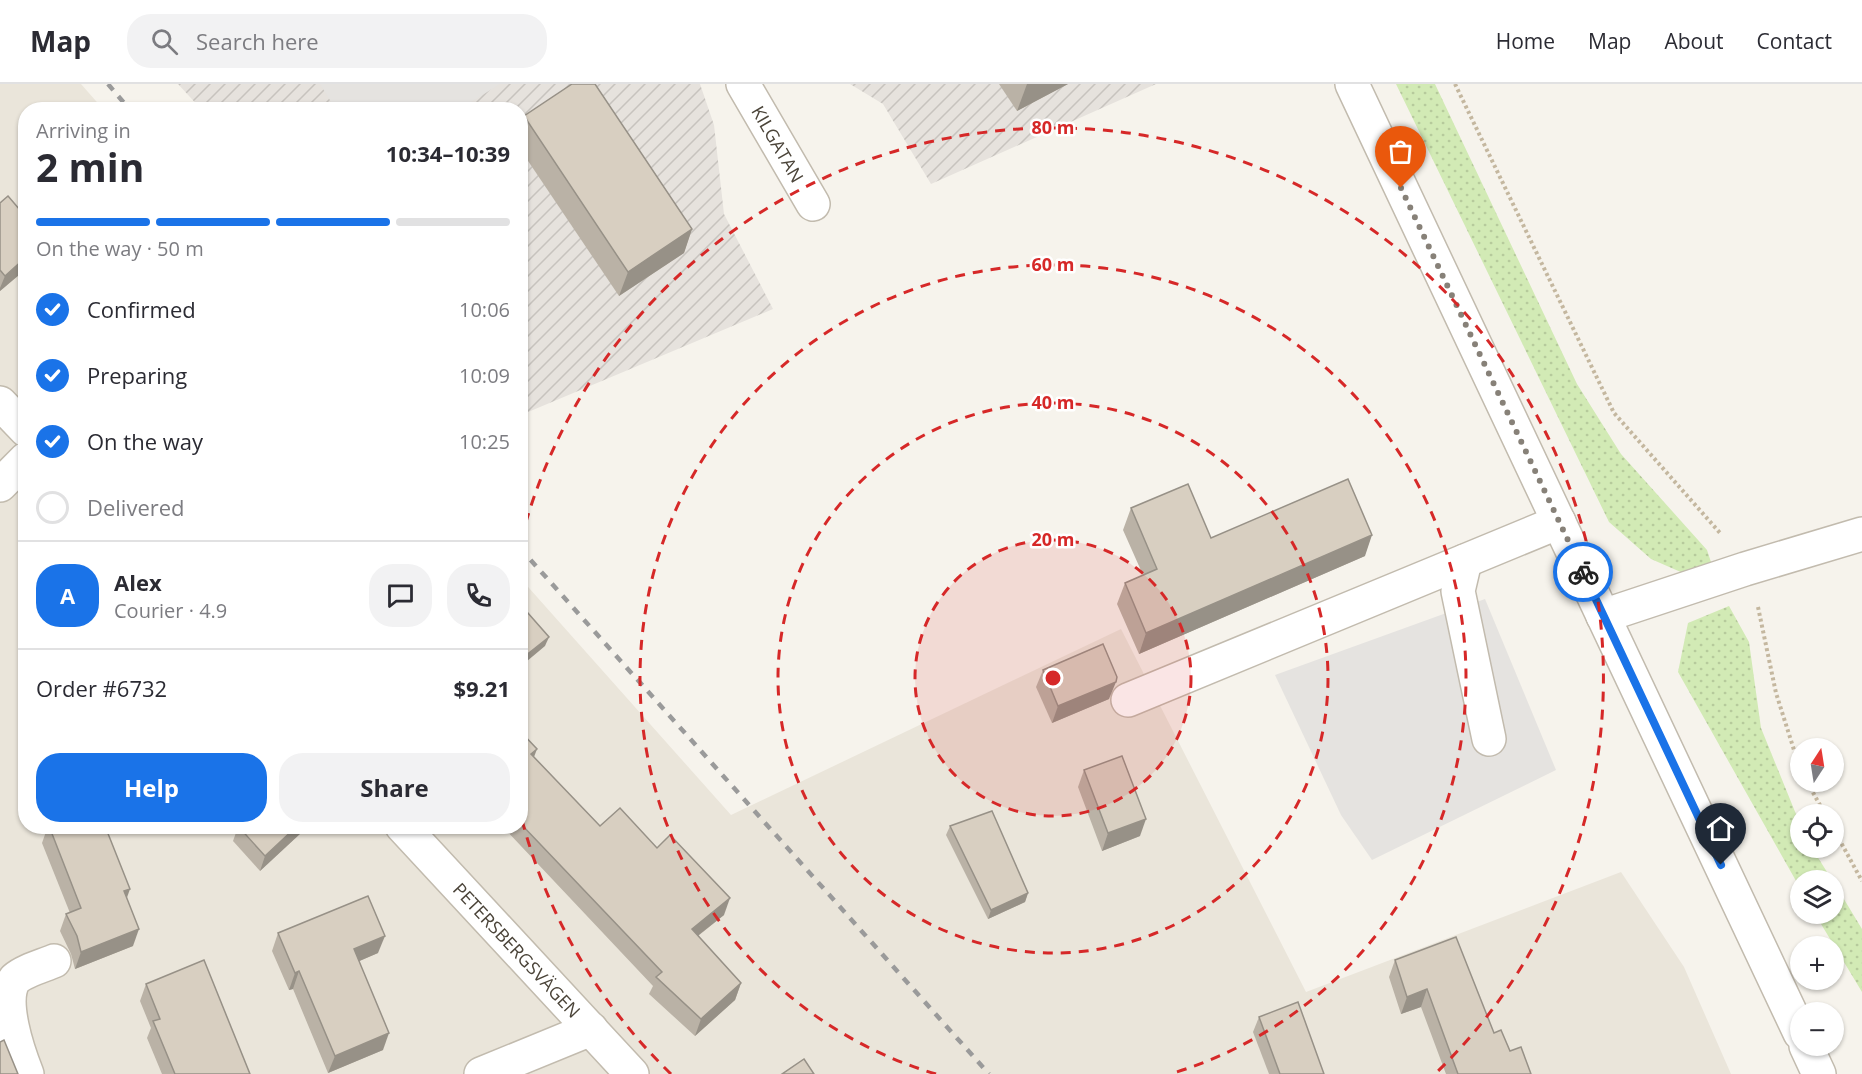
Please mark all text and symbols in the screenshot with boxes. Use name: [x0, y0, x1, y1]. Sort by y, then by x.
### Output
search box: [127, 14, 547, 68]
text: Map: [30, 22, 91, 60]
icon: search: [148, 25, 181, 58]
text: Search here: [196, 26, 319, 56]
text: Home: [1496, 27, 1555, 55]
text: Map: [1588, 27, 1631, 55]
text: About: [1664, 27, 1724, 55]
text: Contact: [1757, 27, 1832, 55]
street label: KILGATAN: [746, 101, 810, 187]
text: 80 m: [1032, 115, 1074, 139]
text: Arriving in: [36, 117, 131, 144]
pin: [1375, 126, 1426, 188]
icon: bag: [1384, 135, 1417, 168]
text: 10:34–10:39: [386, 138, 510, 168]
text: 2 min: [36, 140, 144, 193]
text: On the way · 50 m: [36, 235, 204, 262]
text: 60 m: [1032, 252, 1074, 276]
icon: check: [36, 293, 69, 326]
text: Confirmed: [87, 294, 196, 324]
text: 10:06: [459, 296, 510, 323]
icon: check: [36, 359, 69, 392]
text: Preparing: [87, 360, 187, 390]
text: 10:09: [459, 362, 510, 389]
text: 40 m: [1032, 390, 1074, 414]
icon: check: [36, 425, 69, 458]
text: On the way: [87, 426, 203, 456]
text: 10:25: [459, 428, 510, 455]
text: Delivered: [87, 492, 185, 522]
text: 20 m: [1032, 527, 1074, 551]
courier: [1553, 542, 1613, 602]
icon: bike: [1567, 556, 1600, 589]
button: chat: [369, 564, 432, 627]
button: phone: [447, 564, 510, 627]
text: Alex: [114, 567, 162, 597]
text: A: [60, 580, 75, 610]
text: Courier · 4.9: [114, 597, 227, 624]
centre of rings: [1043, 668, 1063, 688]
text: Order #6732: [36, 673, 167, 703]
text: $9.21: [453, 673, 510, 703]
north arrow: [1790, 738, 1844, 792]
map controls: [1790, 738, 1844, 1056]
button: Help: [36, 753, 267, 822]
button: Share: [279, 753, 510, 822]
pin: [1695, 803, 1746, 865]
button: locate: [1790, 804, 1844, 858]
icon: home: [1704, 812, 1737, 845]
button: layers: [1790, 870, 1844, 924]
street label: PETERSBERGSVÄGEN: [448, 877, 586, 1023]
button: +: [1790, 936, 1844, 990]
button: −: [1790, 1002, 1844, 1056]

